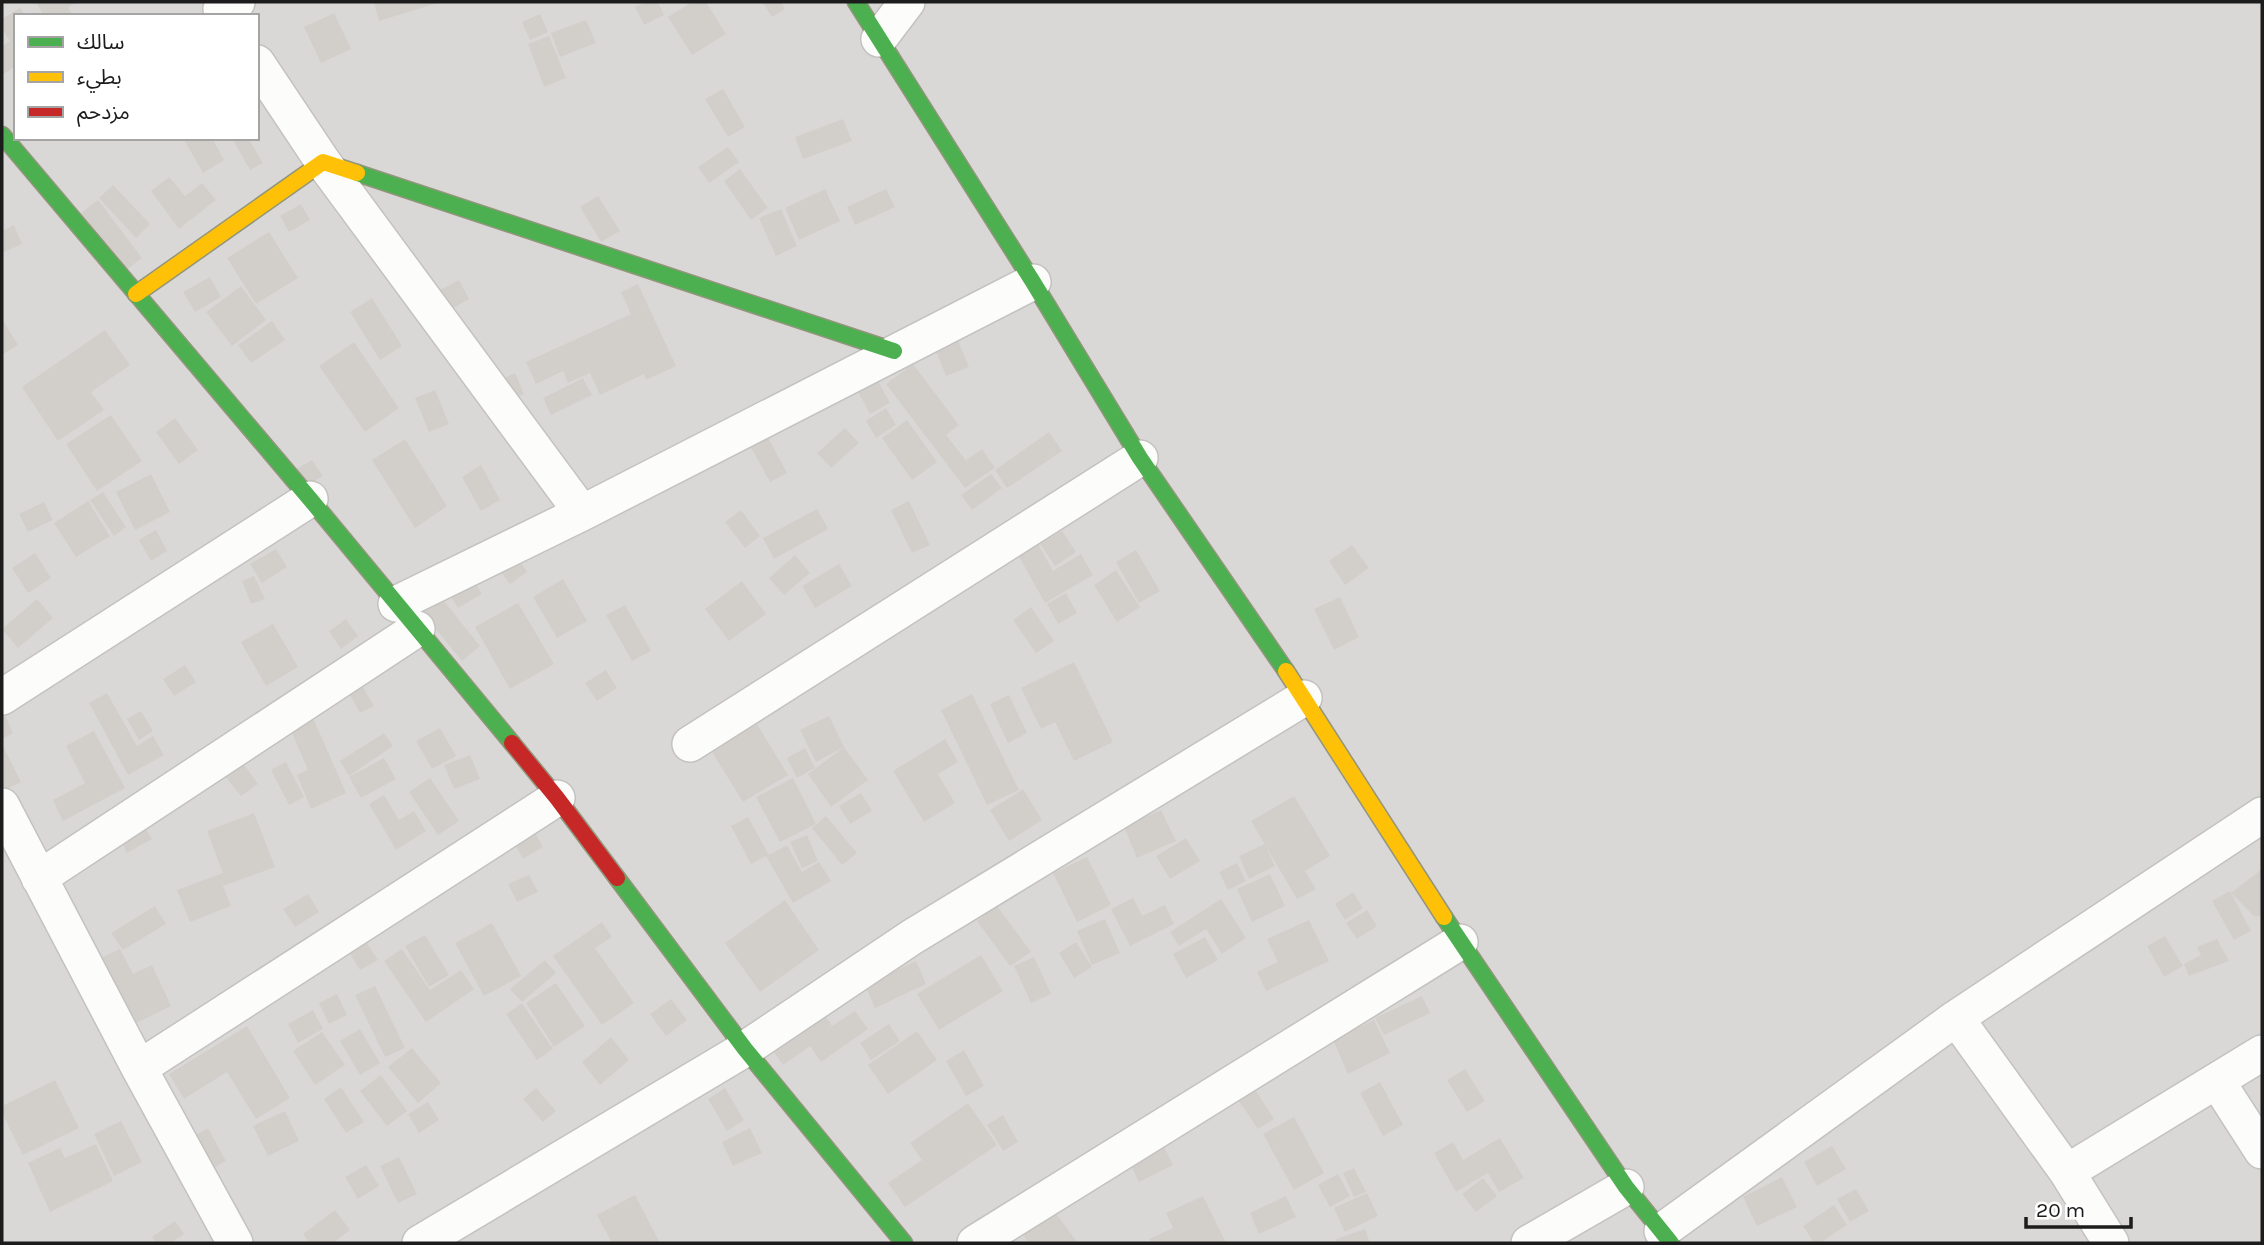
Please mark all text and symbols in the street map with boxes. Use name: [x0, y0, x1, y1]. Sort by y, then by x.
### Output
legend: [14, 14, 259, 140]
text: سالك: [77, 30, 124, 54]
text: بطيء: [77, 65, 122, 93]
text: مزدحم: [77, 100, 130, 127]
scale bar: [2026, 1186, 2131, 1230]
text: 20 m: [2036, 1198, 2085, 1222]

